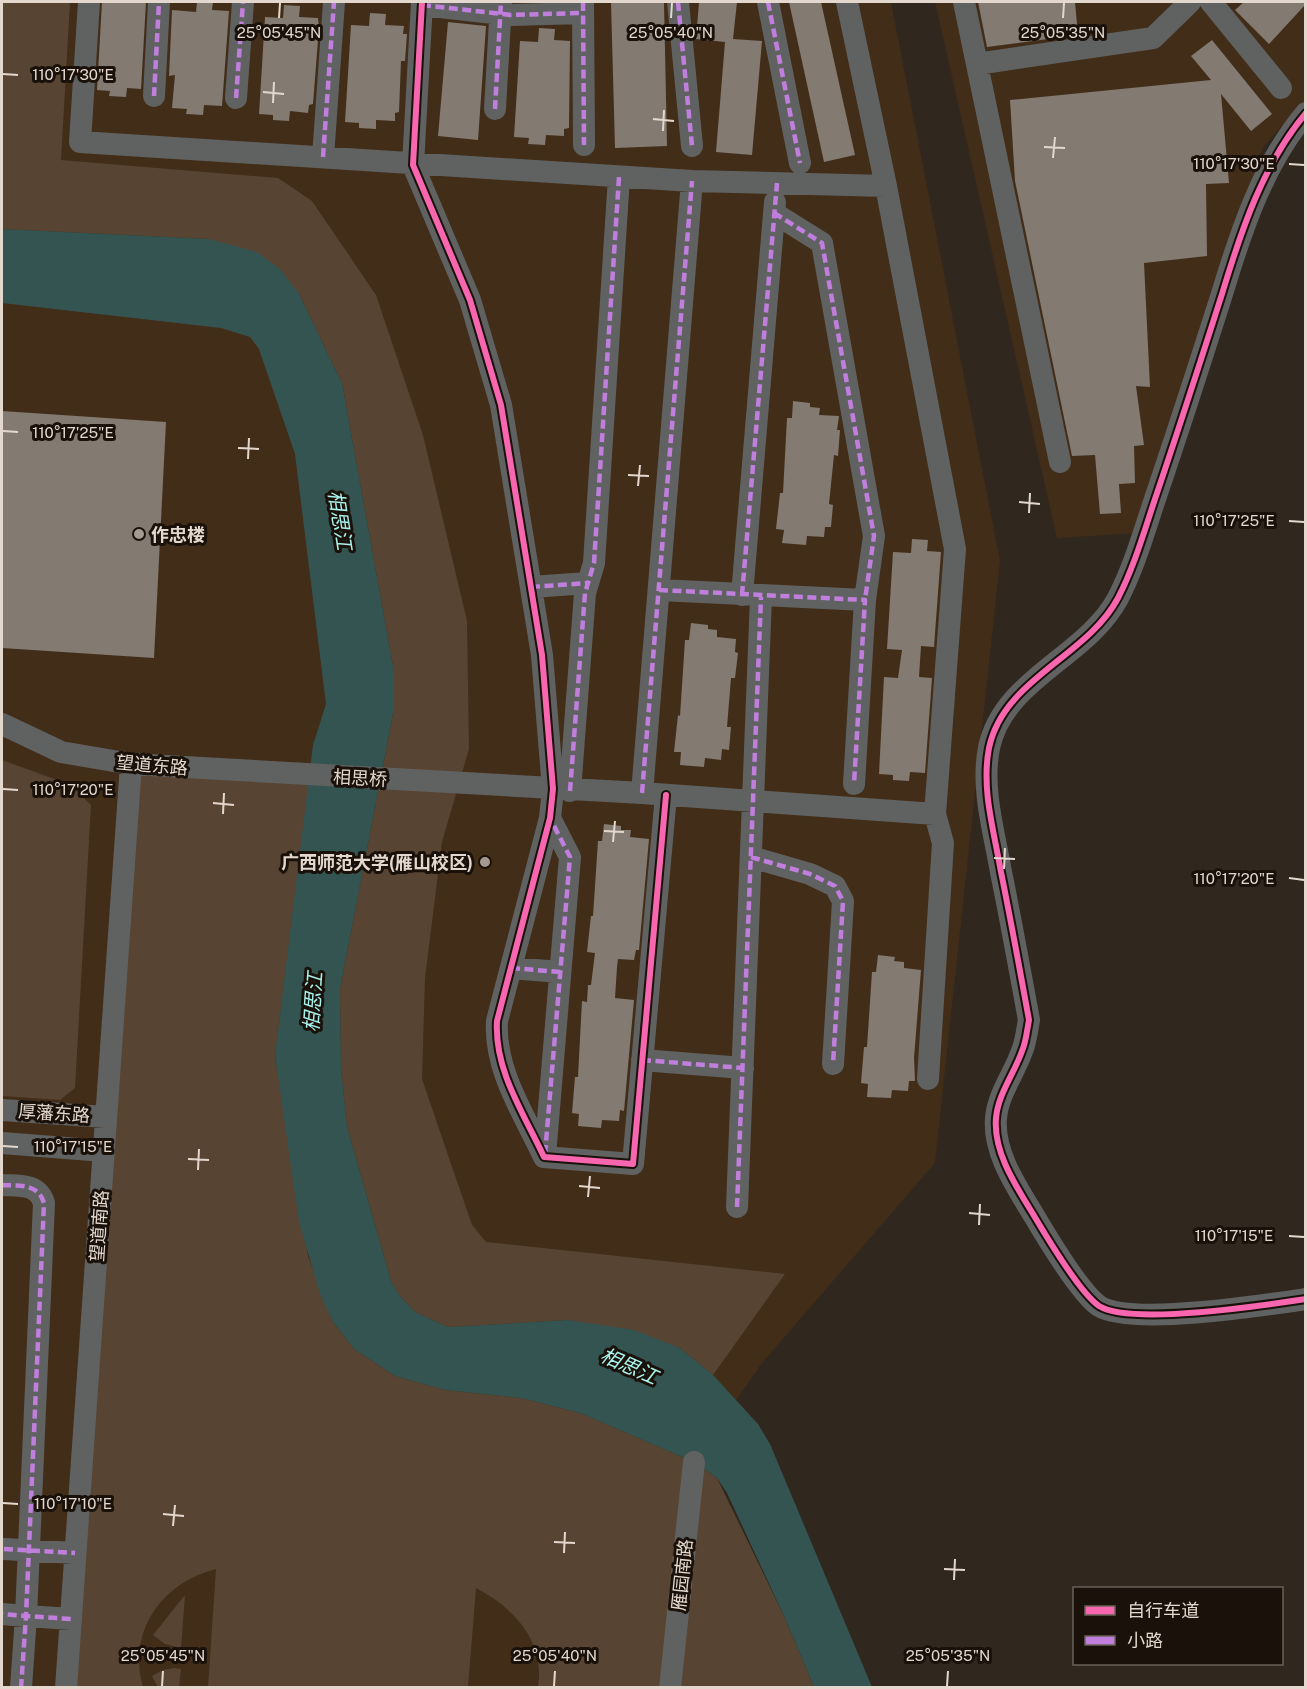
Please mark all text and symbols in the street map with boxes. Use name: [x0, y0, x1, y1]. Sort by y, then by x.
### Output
text: 25°05'45"N: [237, 24, 321, 41]
text: 25°05'40"N: [629, 24, 713, 41]
text: 25°05'35"N: [1021, 24, 1105, 41]
text: 110°17'30"E: [32, 66, 114, 83]
text: 110°17'30"E: [1193, 155, 1275, 172]
text: 110°17'25"E: [32, 424, 114, 441]
water label: 相思江: [323, 488, 357, 553]
text: 110°17'25"E: [1193, 512, 1275, 529]
place label: 作忠楼: [151, 524, 205, 545]
marker: 作忠楼: [132, 527, 146, 541]
street label: 望道东路: [115, 751, 189, 779]
street label: 相思桥: [332, 766, 388, 790]
text: 110°17'20"E: [33, 781, 113, 798]
place label: 广西师范大学(雁山校区): [281, 852, 473, 873]
marker: 广西师范大学(雁山校区): [478, 855, 492, 869]
text: 110°17'20"E: [1194, 870, 1274, 887]
water label: 相思江: [299, 969, 327, 1033]
street label: 厚藩东路: [17, 1100, 91, 1126]
text: 110°17'15"E: [34, 1138, 112, 1155]
street label: 望道南路: [86, 1189, 112, 1263]
text: 110°17'15"E: [1195, 1227, 1273, 1244]
water label: 相思江: [597, 1343, 663, 1390]
text: 110°17'10"E: [34, 1495, 112, 1512]
street label: 雁园南路: [668, 1538, 696, 1612]
legend: [1073, 1587, 1283, 1665]
text: 自行车道: [1127, 1600, 1199, 1621]
text: 小路: [1127, 1630, 1163, 1651]
text: 25°05'45"N: [121, 1647, 205, 1664]
text: 25°05'40"N: [513, 1647, 597, 1664]
text: 25°05'35"N: [906, 1647, 990, 1664]

